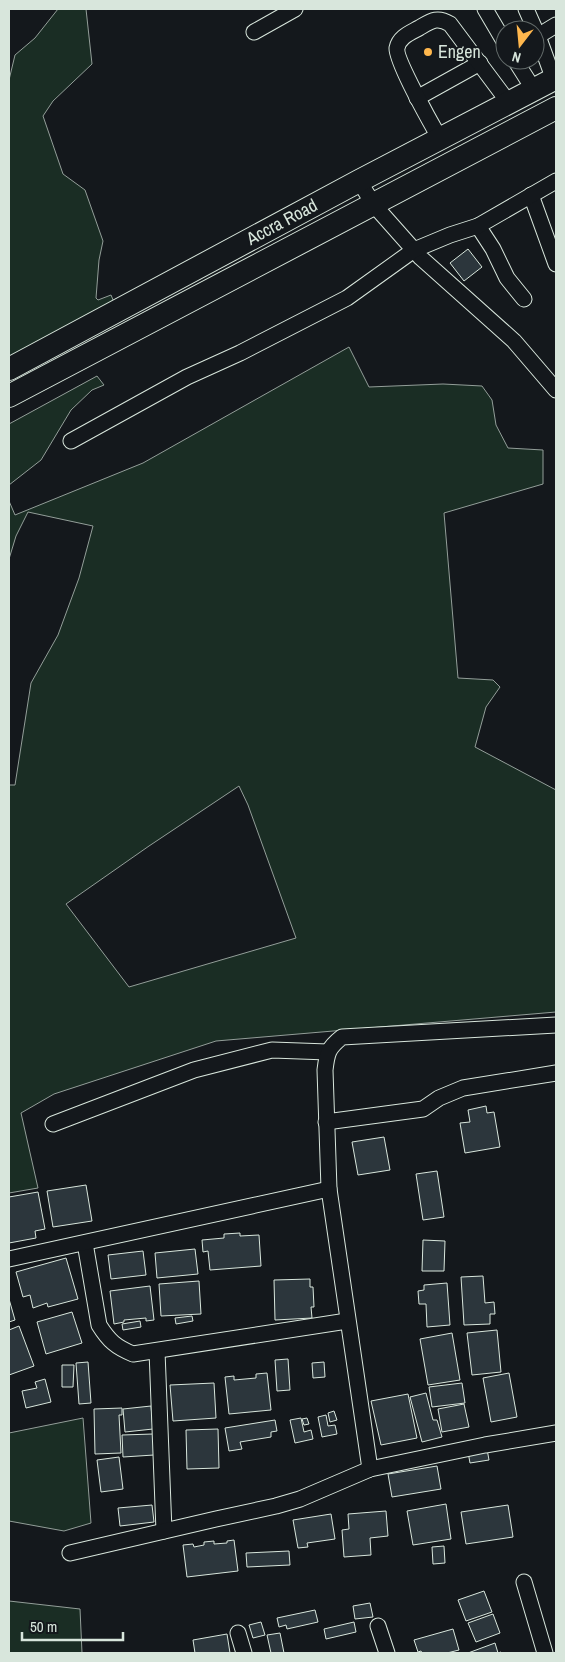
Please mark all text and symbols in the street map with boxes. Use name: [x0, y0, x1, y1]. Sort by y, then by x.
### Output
north arrow: [495, 20, 545, 70]
place label: Engen: [438, 39, 481, 64]
marker: Engen: [422, 46, 434, 58]
text: N: [510, 48, 523, 67]
street label: Accra Road: [241, 192, 322, 251]
scale bar: [22, 1610, 124, 1642]
text: 50 m: [30, 1616, 57, 1637]

